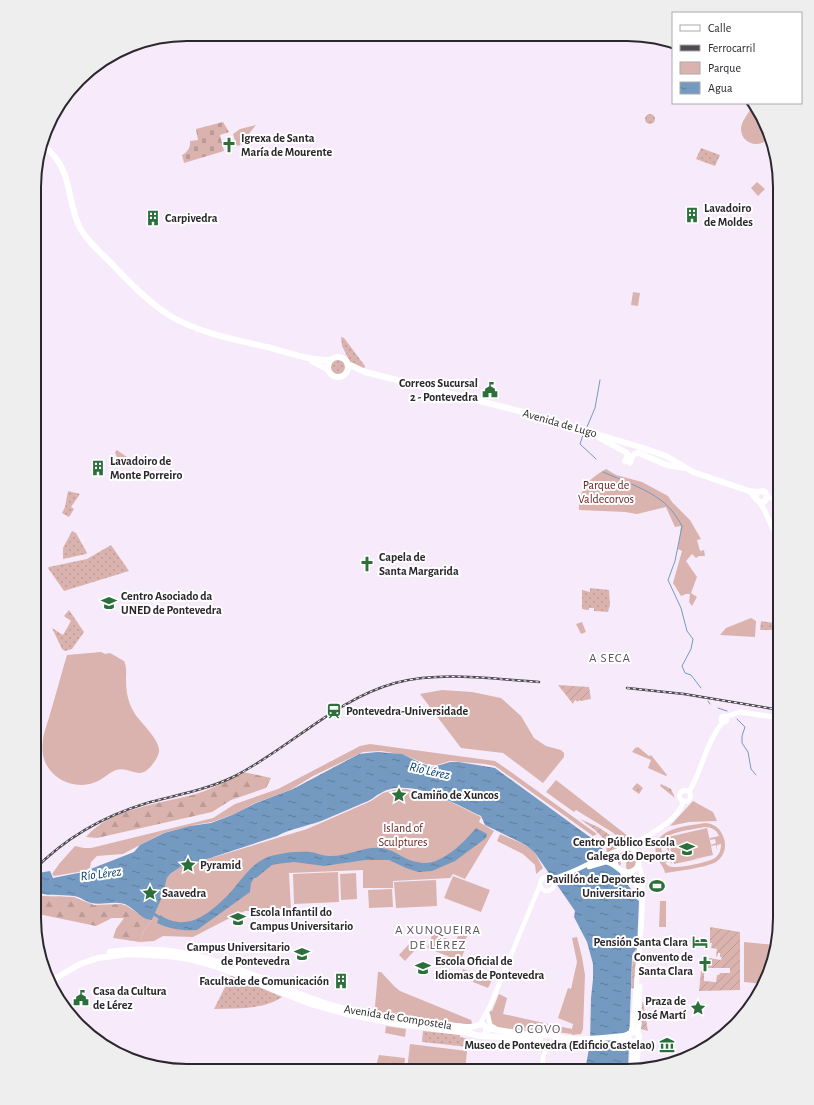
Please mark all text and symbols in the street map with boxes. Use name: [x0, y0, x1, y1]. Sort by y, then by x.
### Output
legend: [672, 12, 802, 104]
text: Calle: [708, 22, 731, 34]
text: Ferrocarril: [708, 42, 755, 54]
text: Parque: [708, 62, 741, 74]
text: Agua: [708, 82, 733, 94]
place label: Igrexa de Santa María de Mourente: [241, 132, 332, 158]
church icon: Igrexa de Santa María de Mourente: [220, 136, 238, 154]
place label: Lavadoiro de Moldes: [704, 202, 753, 228]
building icon: Lavadoiro de Moldes: [683, 206, 701, 224]
building icon: Carpivedra: [144, 209, 162, 227]
place label: Carpivedra: [165, 212, 218, 224]
place label: Correos Sucursal 2 - Pontevedra: [399, 377, 478, 403]
public building icon: Correos Sucursal 2 - Pontevedra: [481, 381, 499, 399]
street label: Avenida de Lugo: [522, 407, 599, 439]
place label: Lavadoiro de Monte Porreiro: [110, 455, 182, 481]
building icon: Lavadoiro de Monte Porreiro: [89, 459, 107, 477]
park label: Parque de Valdecorvos: [578, 479, 634, 505]
place label: Capela de Santa Margarida: [379, 551, 459, 577]
church icon: Capela de Santa Margarida: [358, 555, 376, 573]
place label: Centro Asociado da UNED de Pontevedra: [121, 590, 222, 616]
school or university icon: Centro Asociado da UNED de Pontevedra: [100, 594, 118, 612]
district label: A SECA: [589, 652, 631, 665]
station icon: Pontevedra-Universidade: [325, 702, 343, 720]
place label: Pontevedra-Universidade: [346, 705, 469, 717]
water label: Río Lérez: [408, 760, 451, 782]
place icon: Camiño de Xuncos: [390, 786, 408, 804]
place label: Camiño de Xuncos: [411, 789, 499, 801]
park label: Island of Sculptures: [379, 822, 427, 848]
place label: Centro Público Escola Galega do Deporte: [573, 836, 675, 862]
school or university icon: Centro Público Escola Galega do Deporte: [678, 840, 696, 858]
place icon: Pyramid: [179, 856, 197, 874]
place label: Pyramid: [200, 859, 242, 872]
water label: Río Lérez: [80, 866, 122, 883]
place label: Pavillón de Deportes Universitario: [546, 873, 645, 899]
sports icon: Pavillón de Deportes Universitario: [648, 877, 666, 895]
place icon: Saavedra: [141, 884, 159, 902]
place label: Saavedra: [162, 887, 206, 899]
place label: Escola Infantil do Campus Universitario: [250, 906, 353, 932]
school or university icon: Escola Infantil do Campus Universitario: [229, 910, 247, 928]
district label: A XUNQUEIRA DE LÉREZ: [395, 924, 481, 952]
hotel icon: Pensión Santa Clara: [691, 933, 709, 951]
place label: Pensión Santa Clara: [594, 936, 688, 948]
place label: Campus Universitario de Pontevedra: [187, 941, 290, 967]
school or university icon: Campus Universitario de Pontevedra: [293, 945, 311, 963]
place label: Convento de Santa Clara: [634, 951, 693, 977]
place label: Escola Oficial de Idiomas de Pontevedra: [435, 955, 545, 981]
church icon: Convento de Santa Clara: [696, 955, 714, 973]
school or university icon: Escola Oficial de Idiomas de Pontevedra: [414, 959, 432, 977]
building icon: Facultade de Comunicación: [332, 972, 350, 990]
place label: Facultade de Comunicación: [199, 975, 329, 987]
place label: Casa da Cultura de Lérez: [93, 985, 167, 1011]
public building icon: Casa da Cultura de Lérez: [72, 989, 90, 1007]
place label: Praza de José Martí: [638, 995, 687, 1021]
place icon: Praza de José Martí: [689, 999, 707, 1017]
street label: Avenida de Compostela: [343, 1003, 453, 1032]
district label: O COVO: [515, 1023, 561, 1036]
museum icon: Museo de Pontevedra (Edificio Castelao): [658, 1036, 676, 1054]
place label: Museo de Pontevedra (Edificio Castelao): [464, 1039, 655, 1052]

